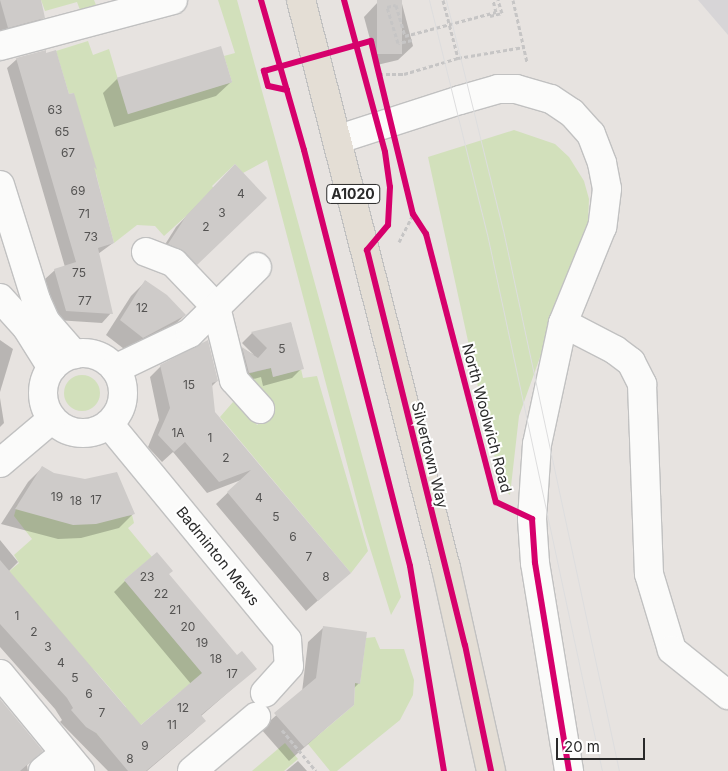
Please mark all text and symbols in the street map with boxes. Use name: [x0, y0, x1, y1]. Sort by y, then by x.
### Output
house number: 63: [48, 103, 62, 117]
house number: 65: [55, 125, 69, 139]
house number: 67: [61, 146, 75, 160]
road number: A1020: [326, 182, 380, 205]
house number: 69: [71, 184, 85, 198]
house number: 4: [237, 187, 245, 201]
house number: 3: [218, 206, 226, 220]
house number: 71: [78, 207, 90, 221]
house number: 2: [202, 220, 210, 234]
house number: 73: [84, 230, 98, 244]
house number: 75: [72, 266, 86, 280]
house number: 77: [78, 294, 92, 308]
house number: 12: [136, 301, 148, 315]
house number: 5: [278, 342, 286, 356]
street label: North Woolwich Road: [458, 342, 516, 494]
house number: 15: [183, 378, 195, 392]
street label: Silvertown Way: [408, 400, 452, 510]
house number: 1A: [171, 426, 185, 440]
house number: 1: [208, 431, 212, 445]
house number: 2: [222, 451, 230, 465]
house number: 19: [51, 490, 63, 504]
house number: 4: [255, 491, 263, 505]
house number: 17: [90, 493, 102, 507]
house number: 18: [70, 494, 82, 508]
street label: Badminton Mews: [173, 503, 263, 609]
house number: 5: [272, 510, 280, 524]
house number: 6: [289, 530, 297, 544]
house number: 7: [306, 550, 312, 564]
house number: 23: [140, 570, 154, 584]
house number: 8: [322, 570, 330, 584]
house number: 22: [154, 587, 168, 601]
house number: 21: [169, 603, 181, 617]
house number: 1: [15, 609, 19, 623]
house number: 20: [181, 620, 195, 634]
house number: 2: [30, 625, 38, 639]
house number: 19: [196, 636, 208, 650]
house number: 3: [44, 640, 52, 654]
house number: 18: [210, 652, 222, 666]
house number: 4: [57, 656, 65, 670]
house number: 17: [226, 667, 238, 681]
house number: 5: [71, 671, 79, 685]
house number: 6: [85, 687, 93, 701]
house number: 12: [177, 701, 189, 715]
house number: 7: [99, 706, 105, 720]
house number: 11: [167, 718, 177, 732]
scale bar: [558, 728, 647, 760]
text: 20 m: [564, 737, 600, 756]
house number: 9: [141, 739, 149, 753]
house number: 8: [126, 752, 134, 766]

